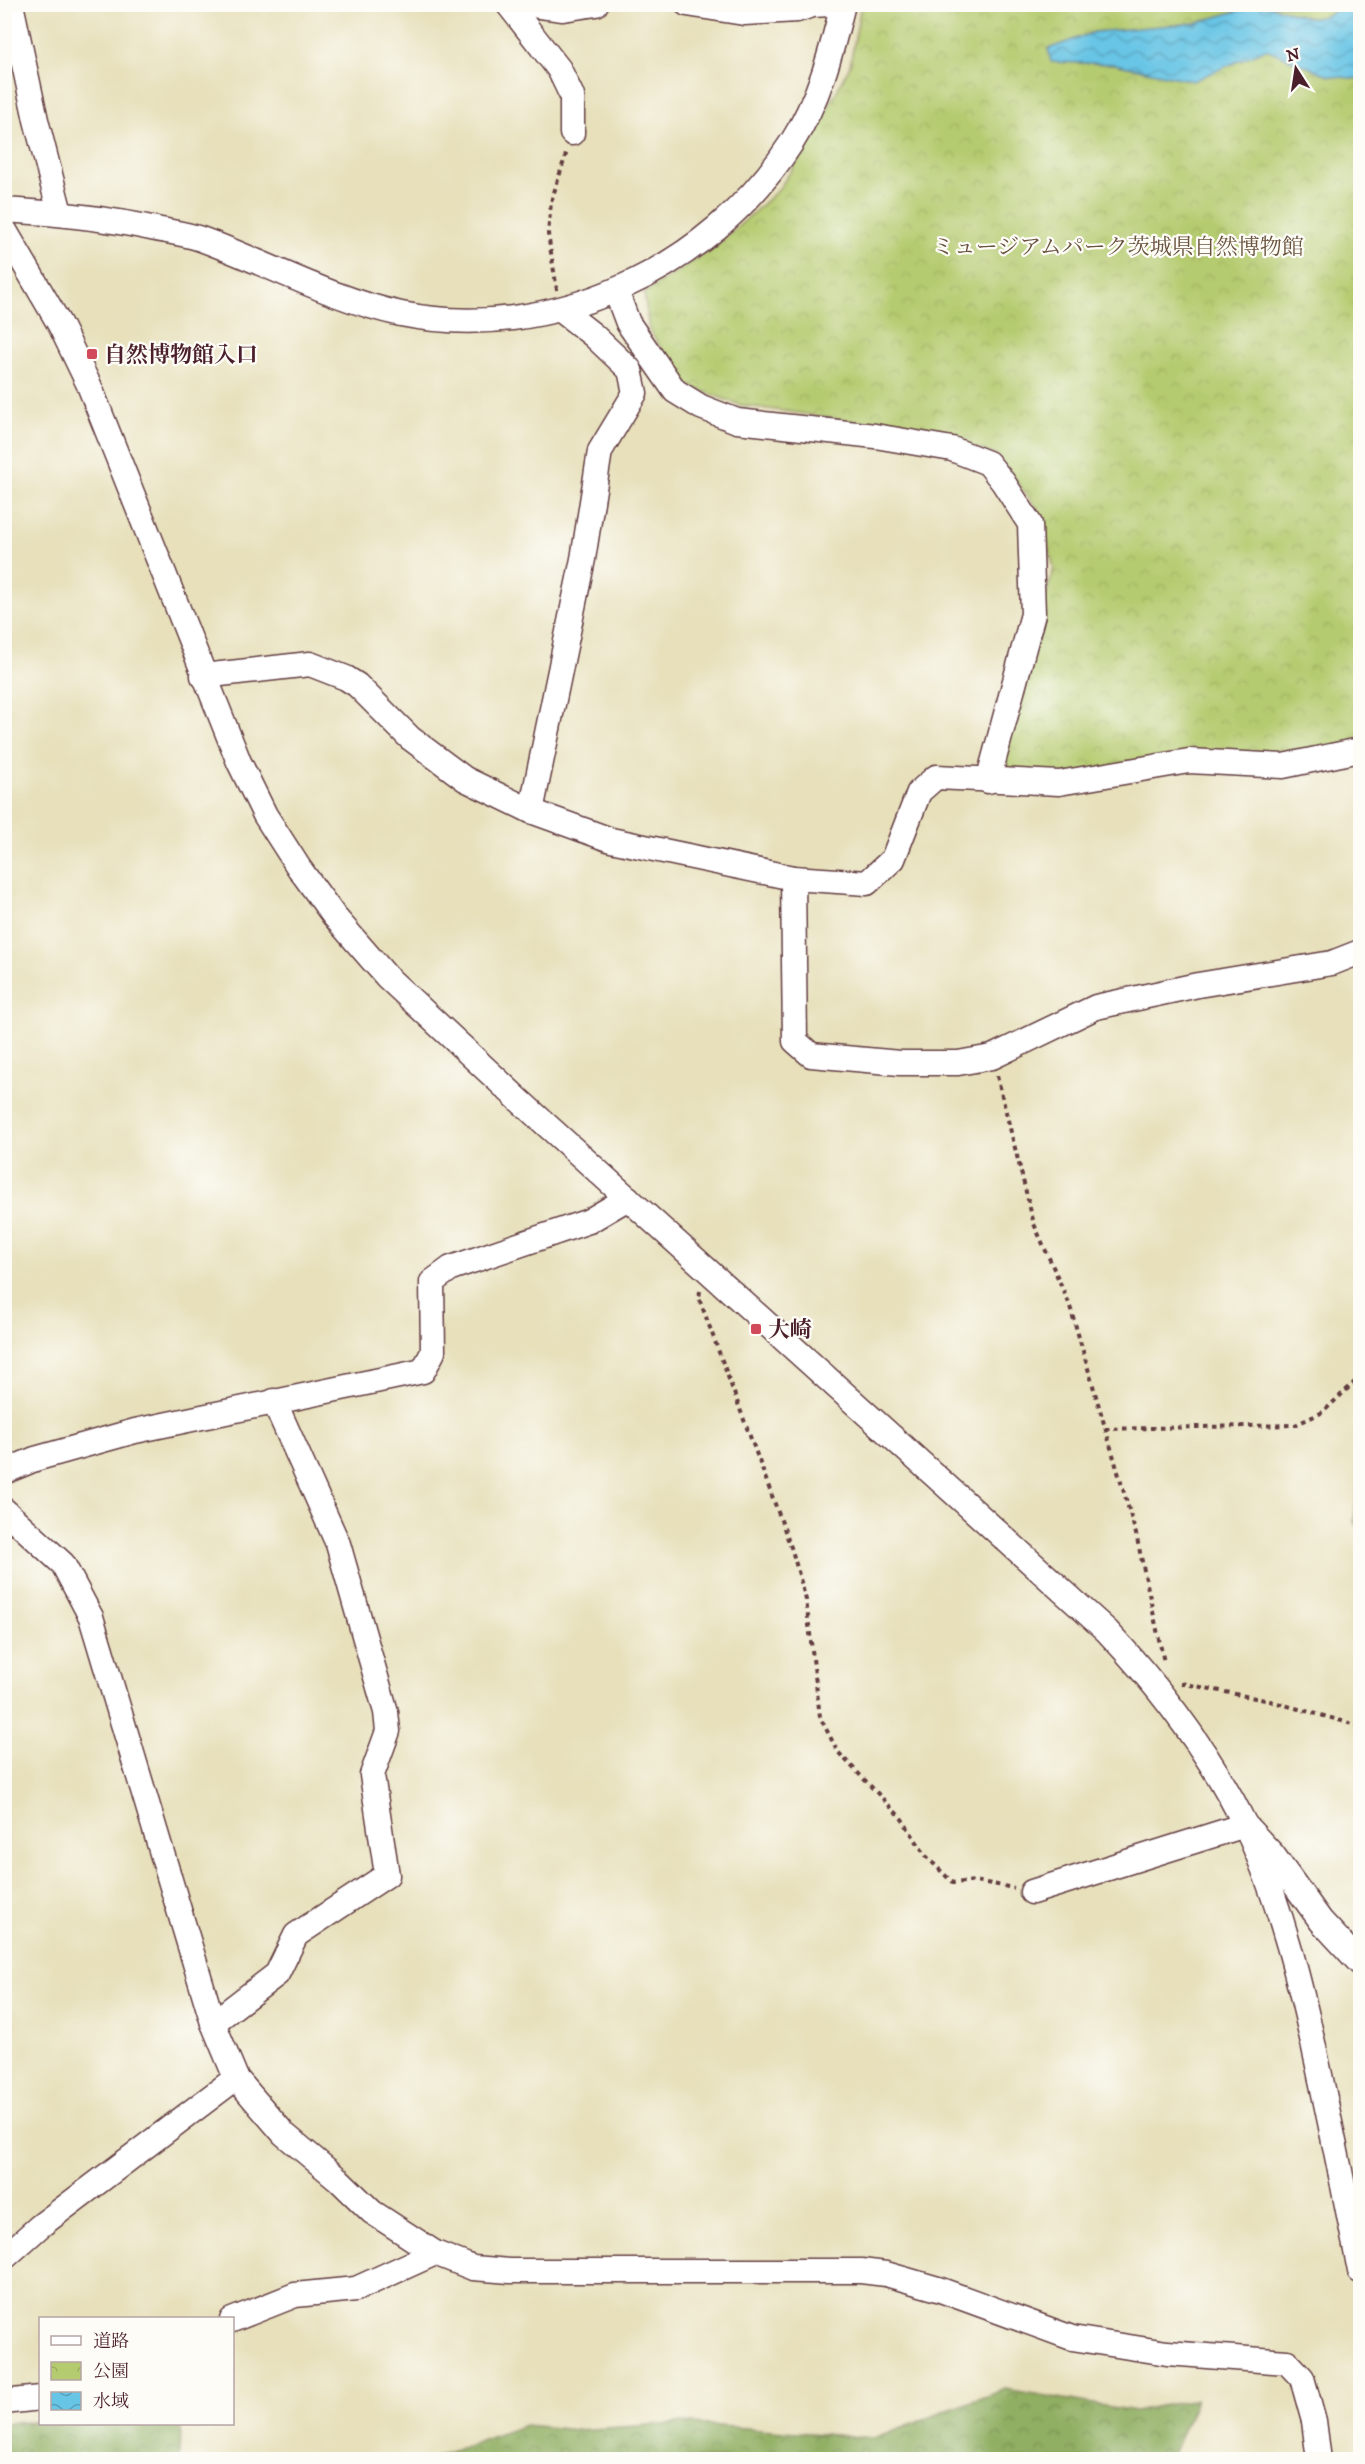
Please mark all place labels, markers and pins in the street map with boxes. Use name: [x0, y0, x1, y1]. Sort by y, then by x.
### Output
place label: 自然博物館入口: [104, 342, 258, 369]
marker: 自然博物館入口: [85, 347, 99, 361]
place label: 大崎: [768, 1317, 812, 1344]
marker: 大崎: [749, 1322, 763, 1336]

